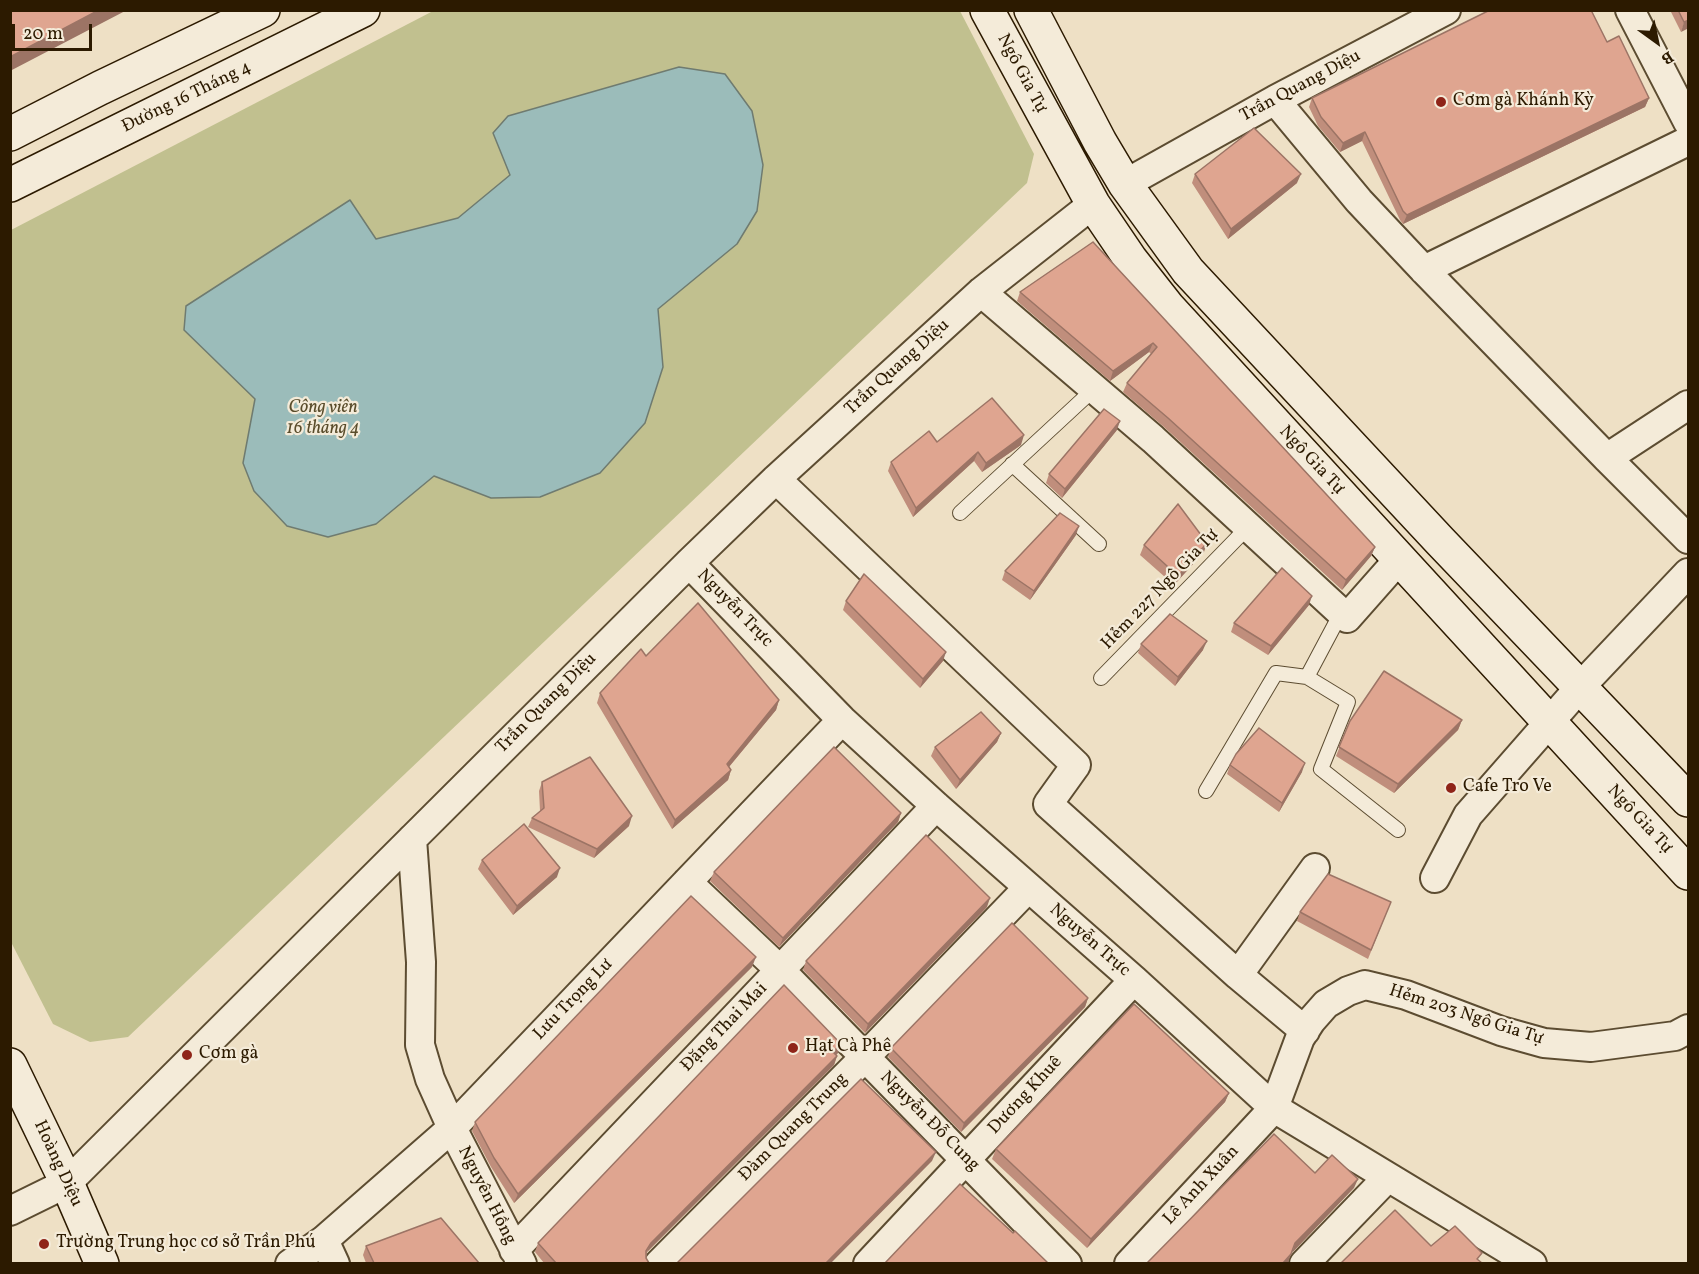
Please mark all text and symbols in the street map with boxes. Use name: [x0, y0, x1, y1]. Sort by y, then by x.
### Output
scale bar: [15, 12, 94, 50]
north arrow: [1627, 12, 1687, 72]
text: 20 m: [23, 22, 63, 47]
street label: Ngô Gia Tự: [991, 31, 1051, 117]
text: B: [1656, 45, 1677, 69]
street label: Trần Quang Diệu: [1237, 46, 1365, 128]
street label: Đường 16 Tháng 4: [119, 57, 255, 139]
place label: Cơm gà Khánh Kỳ: [1453, 91, 1594, 113]
marker: Cơm gà Khánh Kỳ: [1434, 95, 1448, 109]
street label: Trần Quang Diệu: [841, 315, 955, 421]
park label: Công viên 16 tháng 4: [286, 398, 360, 440]
street label: Ngô Gia Tự: [1273, 422, 1349, 500]
street label: Hẻm 227 Ngô Gia Tự: [1098, 525, 1224, 655]
street label: Nguyễn Trực: [691, 565, 777, 653]
street label: Trần Quang Diệu: [492, 649, 602, 759]
place label: Cafe Tro Ve: [1463, 777, 1552, 799]
marker: Cafe Tro Ve: [1444, 781, 1458, 795]
street label: Ngô Gia Tự: [1601, 781, 1677, 859]
street label: Nguyễn Trực: [1044, 900, 1134, 982]
street label: Lưu Trọng Lư: [530, 955, 618, 1045]
street label: Đặng Thai Mai: [677, 979, 773, 1077]
street label: Hẻm 203 Ngô Gia Tự: [1386, 981, 1546, 1051]
place label: Hạt Cà Phê: [805, 1037, 891, 1059]
marker: Hạt Cà Phê: [786, 1041, 800, 1055]
place label: Cơm gà: [199, 1044, 259, 1066]
marker: Cơm gà: [180, 1048, 194, 1062]
street label: Dương Khuê: [984, 1052, 1068, 1140]
street label: Nguyễn Đỗ Cung: [874, 1067, 984, 1177]
street label: Đàm Quang Trung: [735, 1069, 853, 1187]
street label: Hoàng Diệu: [28, 1117, 86, 1211]
street label: Lê Anh Xuân: [1160, 1142, 1244, 1230]
street label: Nguyên Hồng: [452, 1143, 520, 1249]
place label: Trường Trung học cơ sở Trần Phú: [56, 1233, 316, 1255]
marker: Trường Trung học cơ sở Trần Phú: [37, 1237, 51, 1251]

